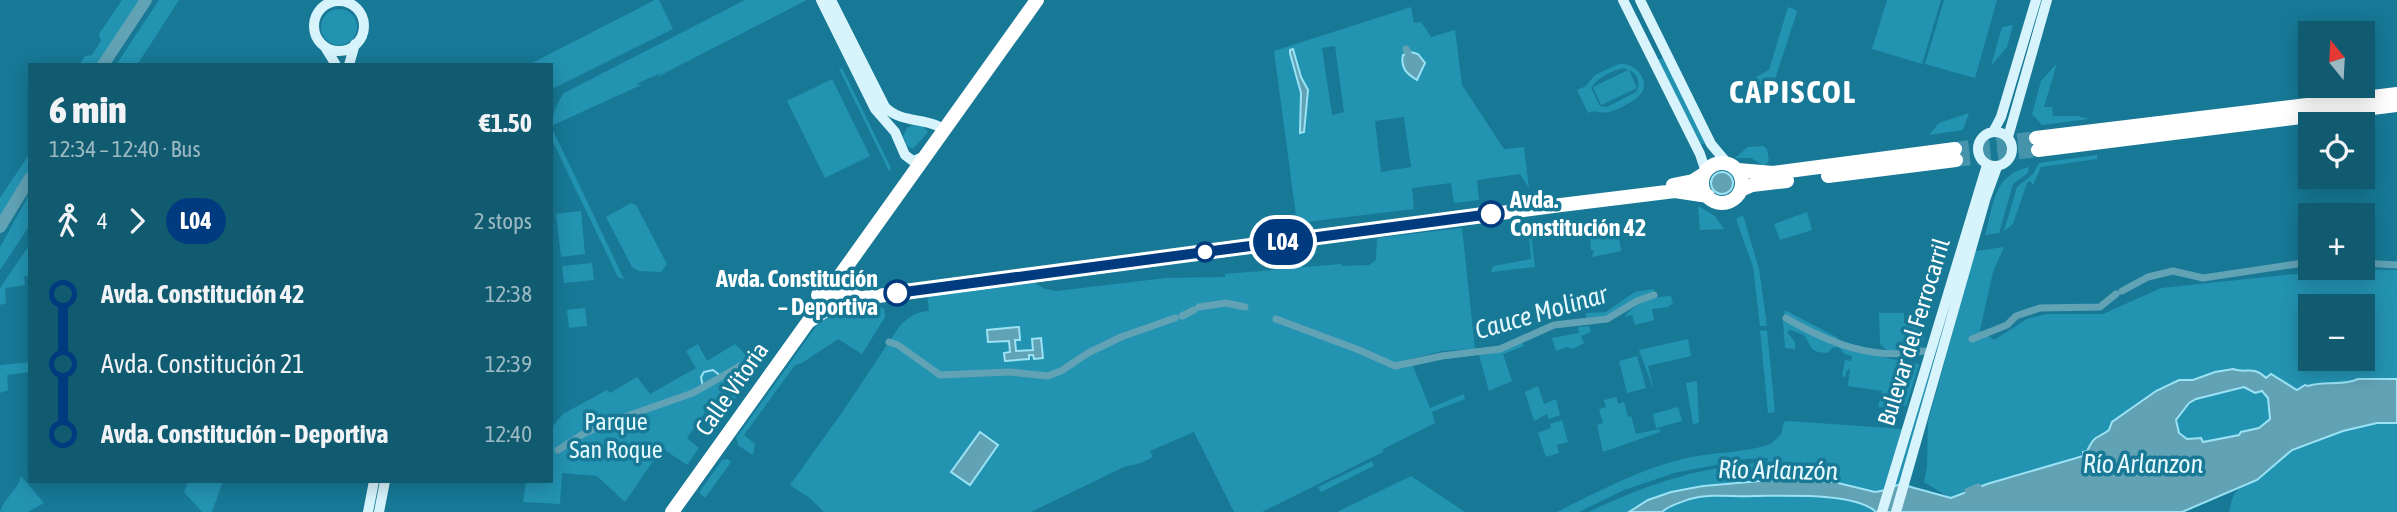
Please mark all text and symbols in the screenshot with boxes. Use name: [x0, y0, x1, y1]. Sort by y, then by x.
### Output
north arrow: [2298, 21, 2375, 98]
map controls: [2298, 21, 2375, 371]
district label: CAPISCOL: [1729, 73, 1857, 110]
text: 6 min: [49, 88, 127, 131]
text: €1.50: [479, 108, 532, 138]
button: locate: [2298, 112, 2375, 189]
text: 12:34 – 12:40 · Bus: [49, 136, 201, 162]
place label: Avda. Constitución 42: [1509, 186, 1646, 241]
marker: Avda. Constitución 42: [1478, 201, 1504, 227]
icon: walk: [49, 202, 87, 240]
icon: forward: [118, 202, 156, 240]
button: +: [2298, 203, 2375, 280]
text: L04: [180, 207, 212, 234]
text: 4: [97, 208, 108, 234]
text: 2 stops: [474, 208, 532, 234]
line badge: L04: [1243, 219, 1323, 265]
text: L04: [1267, 228, 1299, 255]
street label: Bulevar del Ferrocarril: [1872, 234, 1955, 429]
unlabelled marker: [1195, 242, 1215, 262]
place label: Avda. Constitución – Deportiva: [715, 265, 878, 320]
water label: Cauce Molinar: [1471, 278, 1612, 345]
text: Avda. Constitución 42: [101, 279, 304, 309]
marker: Avda. Constitución – Deportiva: [884, 280, 910, 306]
text: 12:38: [485, 281, 532, 307]
button: −: [2298, 294, 2375, 371]
street label: Calle Vitoria: [690, 337, 774, 441]
text: Avda. Constitución 21: [101, 349, 304, 379]
text: 12:39: [485, 351, 532, 377]
park label: Parque San Roque: [569, 408, 663, 463]
text: Avda. Constitución – Deportiva: [101, 419, 388, 449]
text: 12:40: [485, 421, 532, 447]
water label: Río Arlanzon: [2083, 449, 2204, 479]
water label: Río Arlanzón: [1718, 454, 1839, 486]

